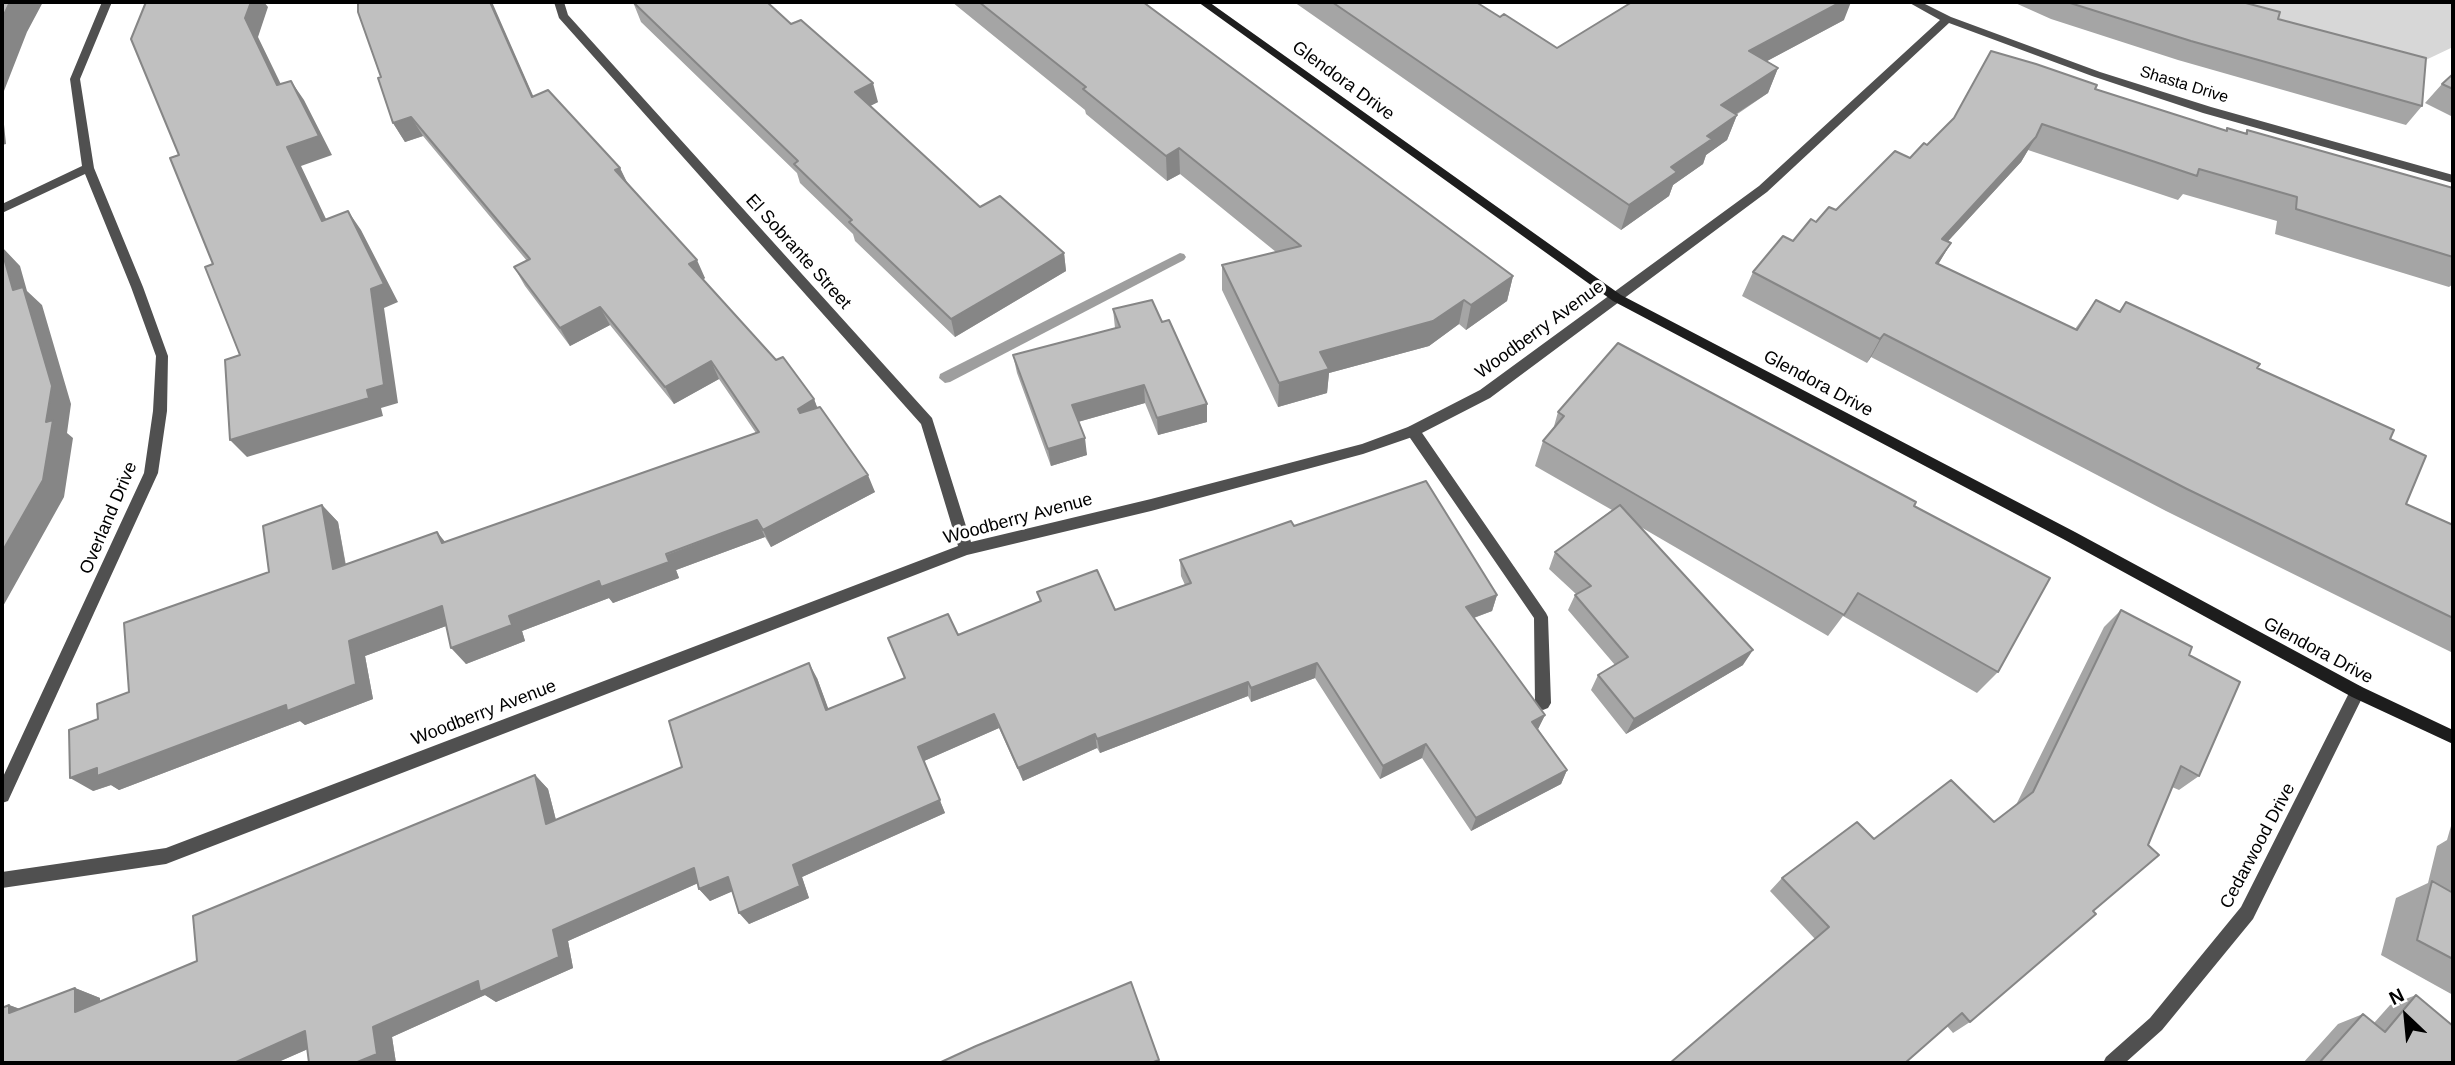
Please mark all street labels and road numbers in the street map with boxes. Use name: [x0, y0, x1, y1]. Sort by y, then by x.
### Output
street label: Glendora Drive: [1288, 37, 1398, 125]
street label: Shasta Drive: [2137, 62, 2231, 108]
street label: El Sobrante Street: [741, 190, 855, 314]
street label: Woodberry Avenue: [1472, 276, 1608, 384]
street label: Glendora Drive: [1759, 346, 1877, 422]
street label: Overland Drive: [76, 459, 142, 577]
street label: Woodberry Avenue: [941, 489, 1095, 549]
street label: Glendora Drive: [2259, 613, 2377, 689]
street label: Woodberry Avenue: [409, 675, 559, 751]
street label: Cedarwood Drive: [2216, 780, 2300, 912]

